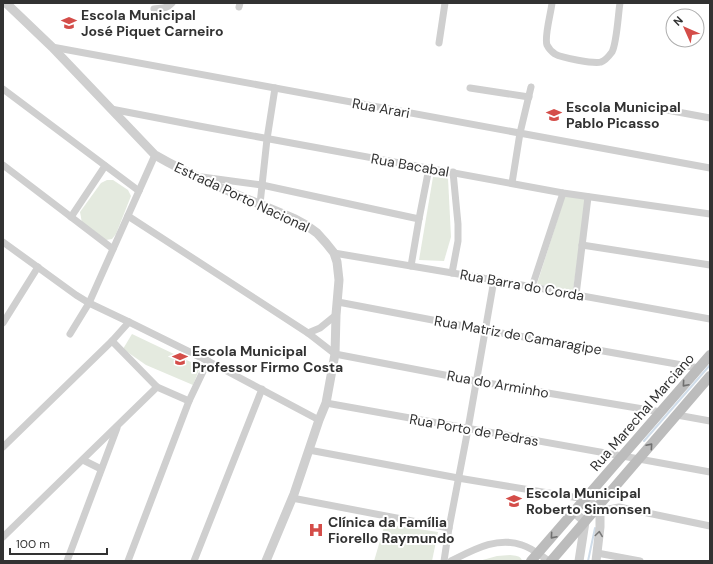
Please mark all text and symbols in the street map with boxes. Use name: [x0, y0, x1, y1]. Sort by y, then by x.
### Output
place label: Escola Municipal José Piquet Carneiro: [81, 6, 224, 40]
north arrow: [665, 8, 705, 48]
text: N: [670, 13, 686, 29]
school or university icon: Escola Municipal José Piquet Carneiro: [60, 14, 78, 32]
street label: Rua Arari: [351, 94, 411, 122]
place label: Escola Municipal Pablo Picasso: [566, 98, 681, 132]
school or university icon: Escola Municipal Pablo Picasso: [545, 106, 563, 124]
street label: Rua Bacabal: [370, 149, 450, 181]
street label: Estrada Porto Nacional: [171, 158, 313, 236]
street label: Rua Barra do Corda: [458, 265, 586, 305]
street label: Rua Matriz de Camaragipe: [433, 311, 603, 359]
place label: Escola Municipal Professor Firmo Costa: [192, 342, 343, 376]
street label: Rua Marechal Marciano: [586, 349, 698, 475]
school or university icon: Escola Municipal Professor Firmo Costa: [171, 350, 189, 368]
street label: Rua do Arminho: [446, 366, 550, 402]
one-way arrow: [682, 380, 689, 387]
street label: Rua Porto de Pedras: [408, 410, 540, 450]
one-way arrow: [645, 443, 653, 451]
place label: Escola Municipal Roberto Simonsen: [526, 484, 651, 518]
school or university icon: Escola Municipal Roberto Simonsen: [505, 492, 523, 510]
place label: Clínica da Família Fiorello Raymundo: [328, 513, 455, 547]
hospital icon: Clínica da Família Fiorello Raymundo: [307, 521, 325, 539]
scale bar: [10, 530, 107, 556]
one-way arrow: [594, 531, 603, 537]
one-way arrow: [550, 532, 557, 539]
text: 100 m: [16, 536, 50, 552]

